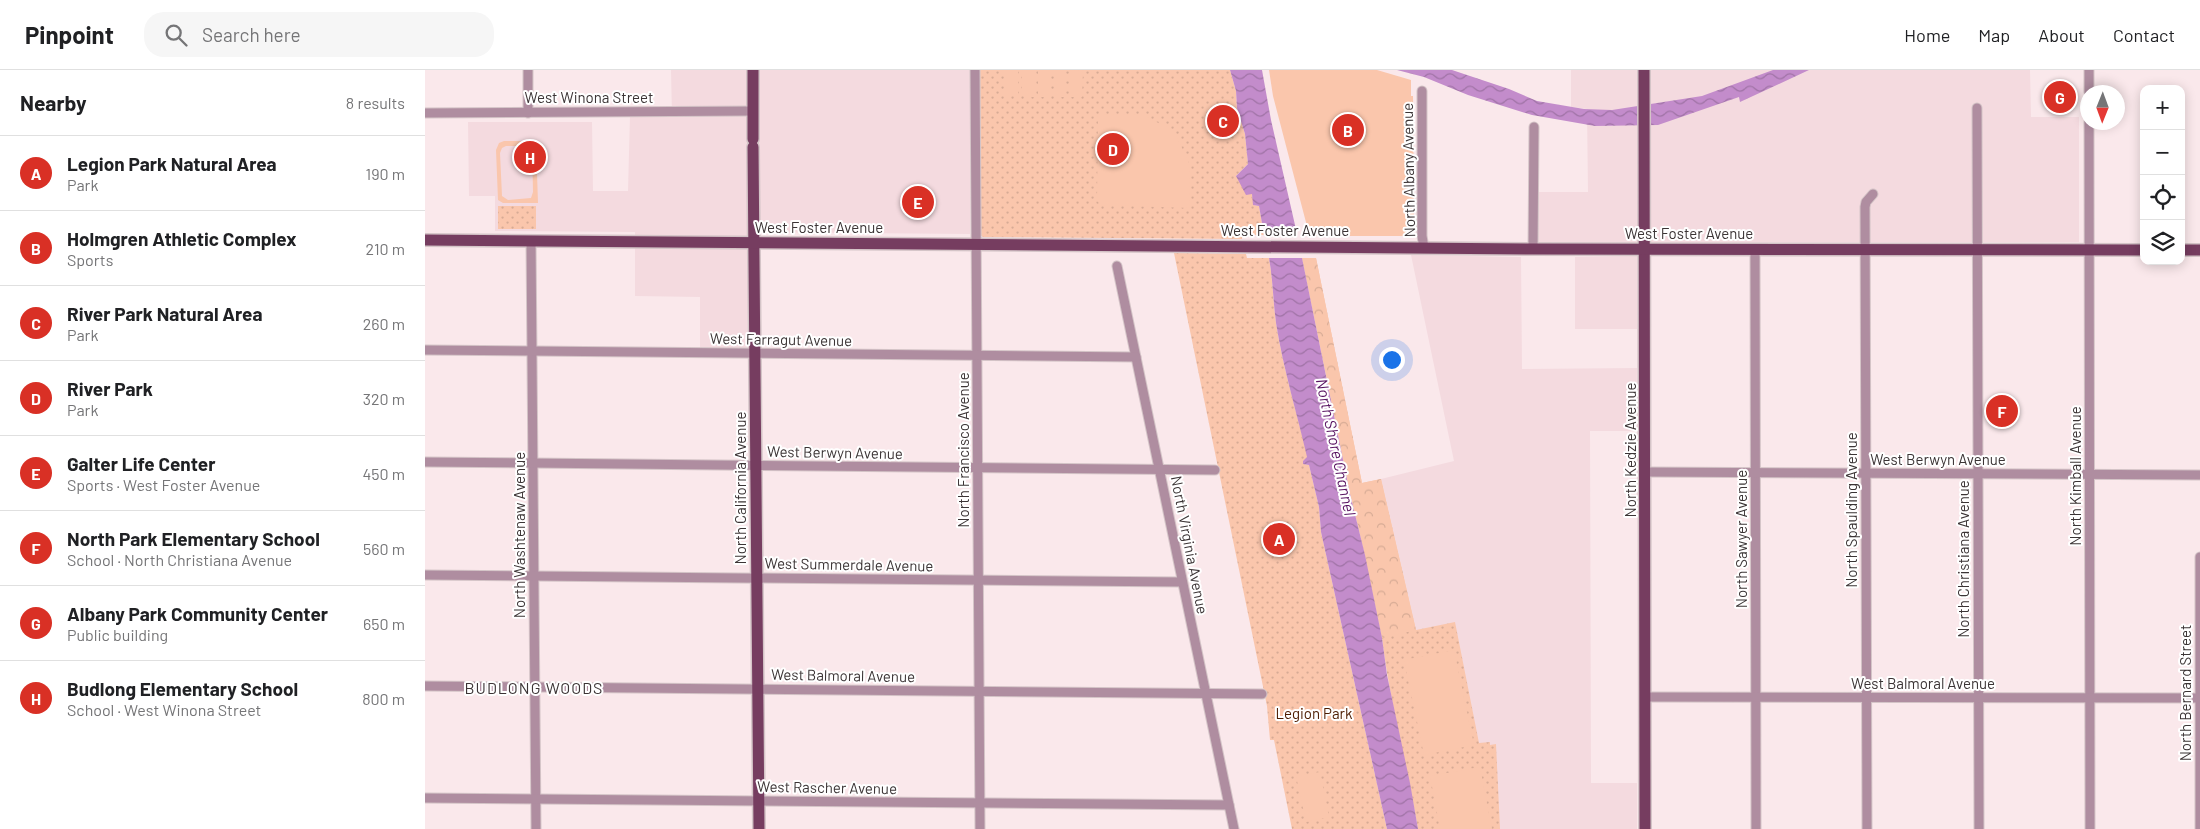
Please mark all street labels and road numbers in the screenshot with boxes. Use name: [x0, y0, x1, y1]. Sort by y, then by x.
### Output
street label: West Winona Street: [525, 88, 653, 106]
street label: North Albany Avenue: [1398, 103, 1418, 237]
street label: West Foster Avenue: [755, 218, 883, 236]
street label: West Foster Avenue: [1221, 221, 1349, 239]
street label: West Foster Avenue: [1625, 224, 1753, 242]
street label: West Farragut Avenue: [710, 329, 852, 349]
street label: North Francisco Avenue: [954, 372, 972, 528]
street label: North Kedzie Avenue: [1621, 383, 1639, 517]
street label: North Kimball Avenue: [2066, 406, 2084, 546]
street label: North California Avenue: [731, 412, 749, 565]
street label: North Spaulding Avenue: [1842, 432, 1860, 588]
street label: West Berwyn Avenue: [767, 442, 903, 462]
street label: West Berwyn Avenue: [1870, 450, 2006, 468]
street label: North Washtenaw Avenue: [510, 452, 528, 618]
street label: North Sawyer Avenue: [1732, 470, 1750, 608]
street label: North Virginia Avenue: [1168, 474, 1212, 616]
street label: North Christiana Avenue: [1954, 480, 1972, 638]
street label: West Summerdale Avenue: [764, 554, 934, 574]
street label: North Bernard Street: [2176, 625, 2194, 761]
street label: West Balmoral Avenue: [771, 665, 915, 685]
street label: West Balmoral Avenue: [1851, 674, 1995, 692]
street label: West Rascher Avenue: [757, 777, 897, 797]

